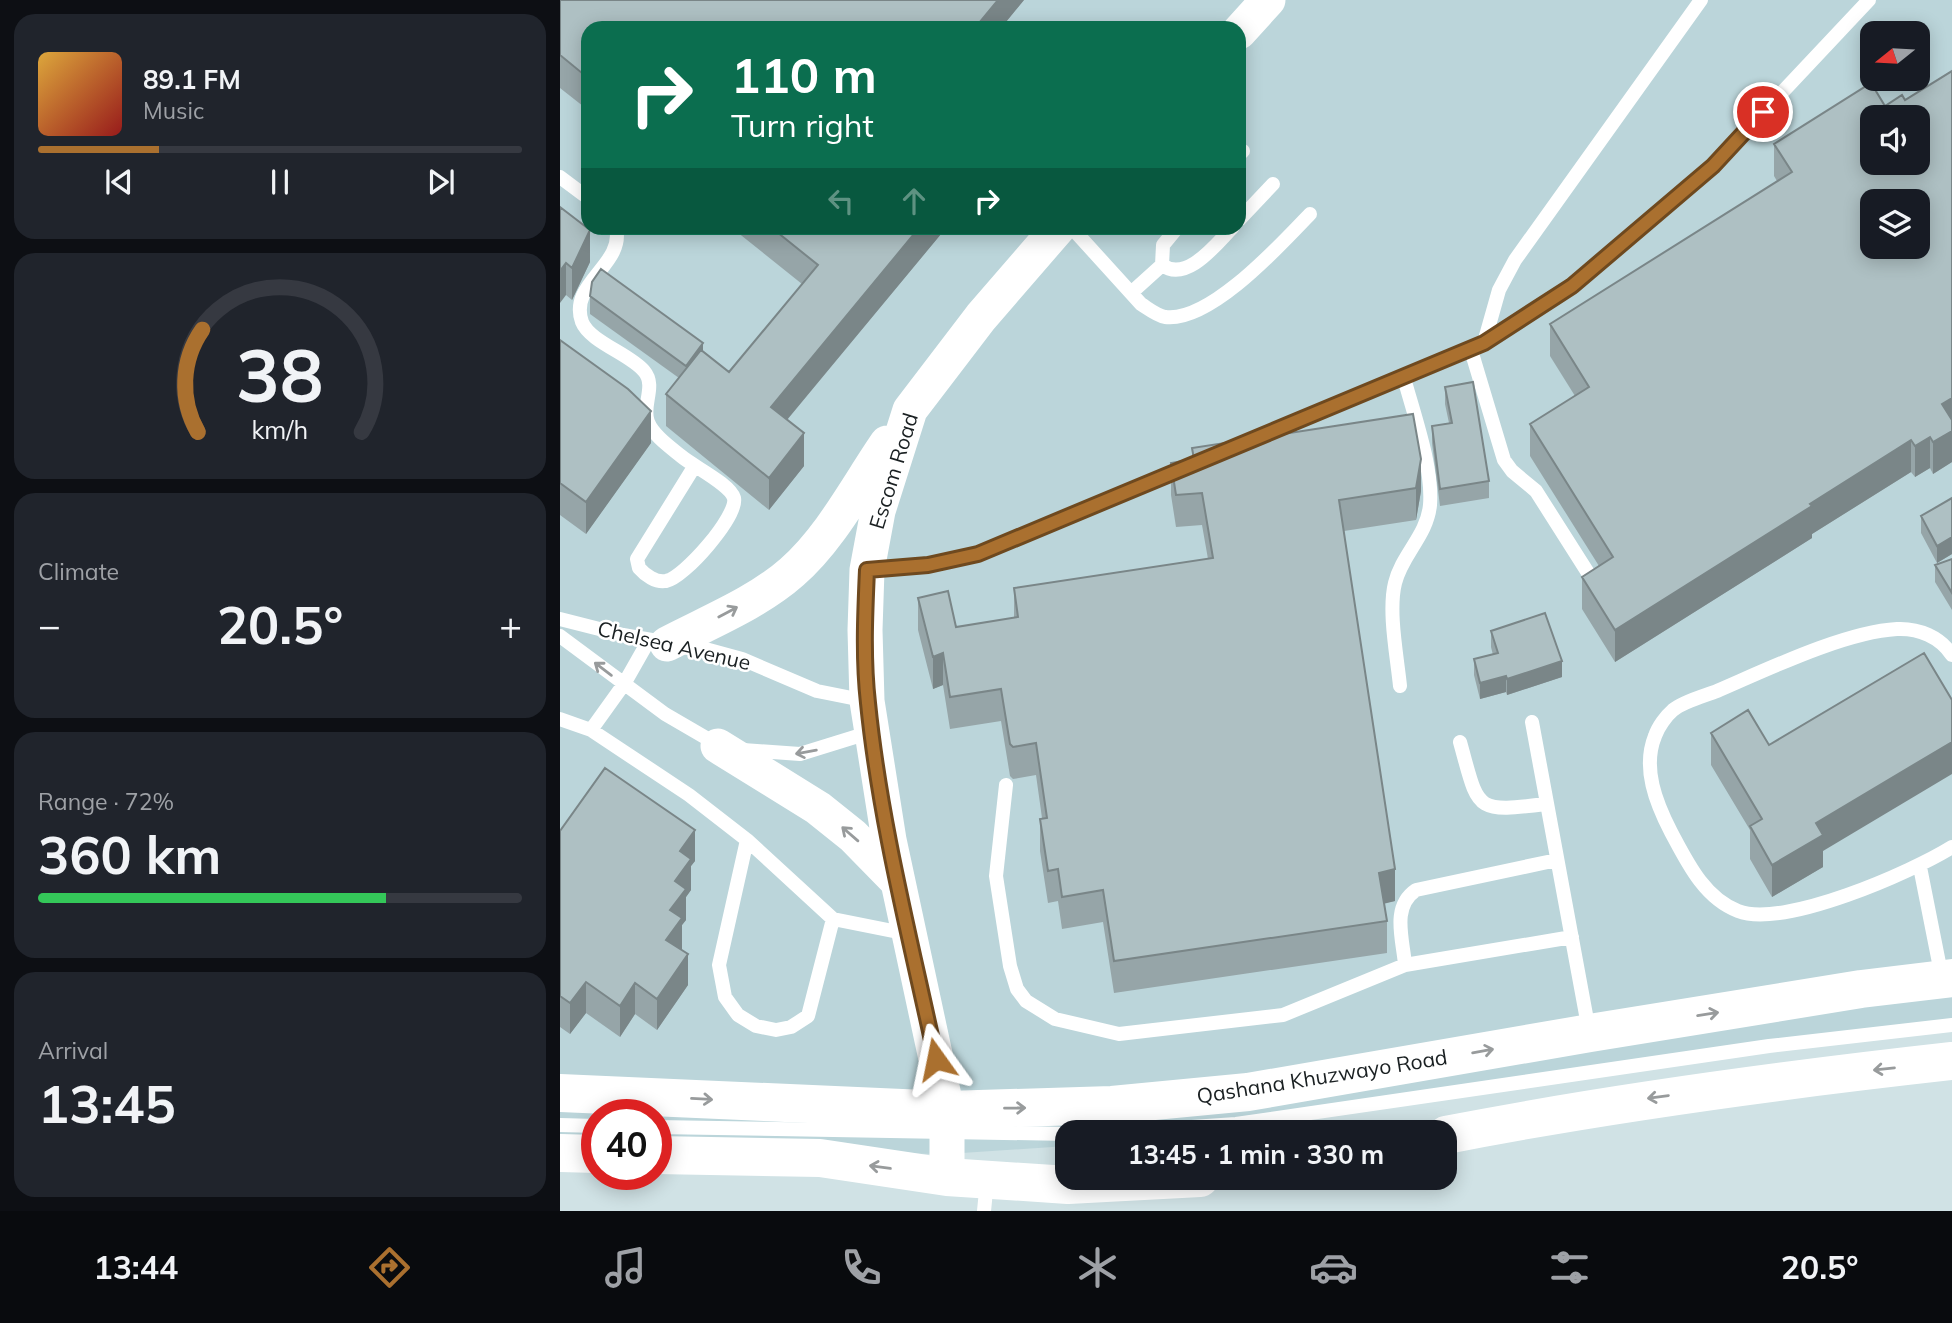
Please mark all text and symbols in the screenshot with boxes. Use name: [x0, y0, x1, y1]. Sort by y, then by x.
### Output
north arrow: [1860, 21, 1930, 91]
map controls: [1860, 21, 1930, 259]
text: 110 m: [731, 44, 877, 105]
icon: right: [616, 49, 707, 140]
text: 89.1 FM: [143, 63, 241, 96]
pin: [1733, 82, 1793, 142]
icon: arrive: [1744, 93, 1782, 131]
text: Music: [143, 96, 204, 125]
text: Turn right: [731, 105, 874, 145]
button: sound: [1860, 105, 1930, 175]
icon: previous: [100, 163, 138, 201]
icon: pause: [261, 163, 299, 201]
icon: next: [422, 163, 460, 201]
icon: left: [822, 182, 860, 220]
icon: ahead: [895, 182, 933, 220]
icon: right: [968, 182, 1006, 220]
button: layers: [1860, 189, 1930, 259]
text: 38: [236, 330, 324, 421]
street label: Escom Road: [863, 409, 923, 532]
text: km/h: [252, 414, 308, 445]
text: Climate: [38, 557, 119, 586]
text: 20.5°: [217, 592, 343, 657]
text: −: [38, 601, 61, 649]
text: +: [499, 601, 522, 649]
one-way arrow: [717, 605, 737, 619]
street label: Chelsea Avenue: [595, 615, 753, 675]
one-way arrow: [594, 661, 613, 676]
one-way arrow: [795, 746, 818, 759]
text: Range · 72%: [38, 787, 174, 816]
text: 360 km: [38, 822, 221, 887]
one-way arrow: [841, 826, 859, 842]
one-way arrow: [1696, 1007, 1719, 1020]
position arrow: [899, 1022, 973, 1096]
text: Arrival: [38, 1036, 108, 1065]
street label: Qashana Khuzwayo Road: [1195, 1043, 1449, 1109]
one-way arrow: [1472, 1044, 1494, 1057]
one-way arrow: [1873, 1062, 1896, 1075]
text: 13:45: [38, 1071, 176, 1136]
one-way arrow: [1648, 1091, 1670, 1104]
one-way arrow: [690, 1092, 713, 1105]
speed limit sign: 40: [581, 1099, 672, 1190]
one-way arrow: [1003, 1102, 1026, 1115]
text: 13:45 · 1 min · 330 m: [1128, 1138, 1384, 1171]
one-way arrow: [869, 1160, 892, 1173]
icon: directions: [365, 1243, 414, 1292]
icon: music: [601, 1243, 650, 1292]
icon: phone: [837, 1243, 886, 1292]
icon: climate: [1073, 1243, 1122, 1292]
icon: car: [1309, 1243, 1358, 1292]
icon: filters: [1545, 1243, 1594, 1292]
text: 13:44: [93, 1247, 178, 1287]
text: 20.5°: [1781, 1247, 1858, 1287]

